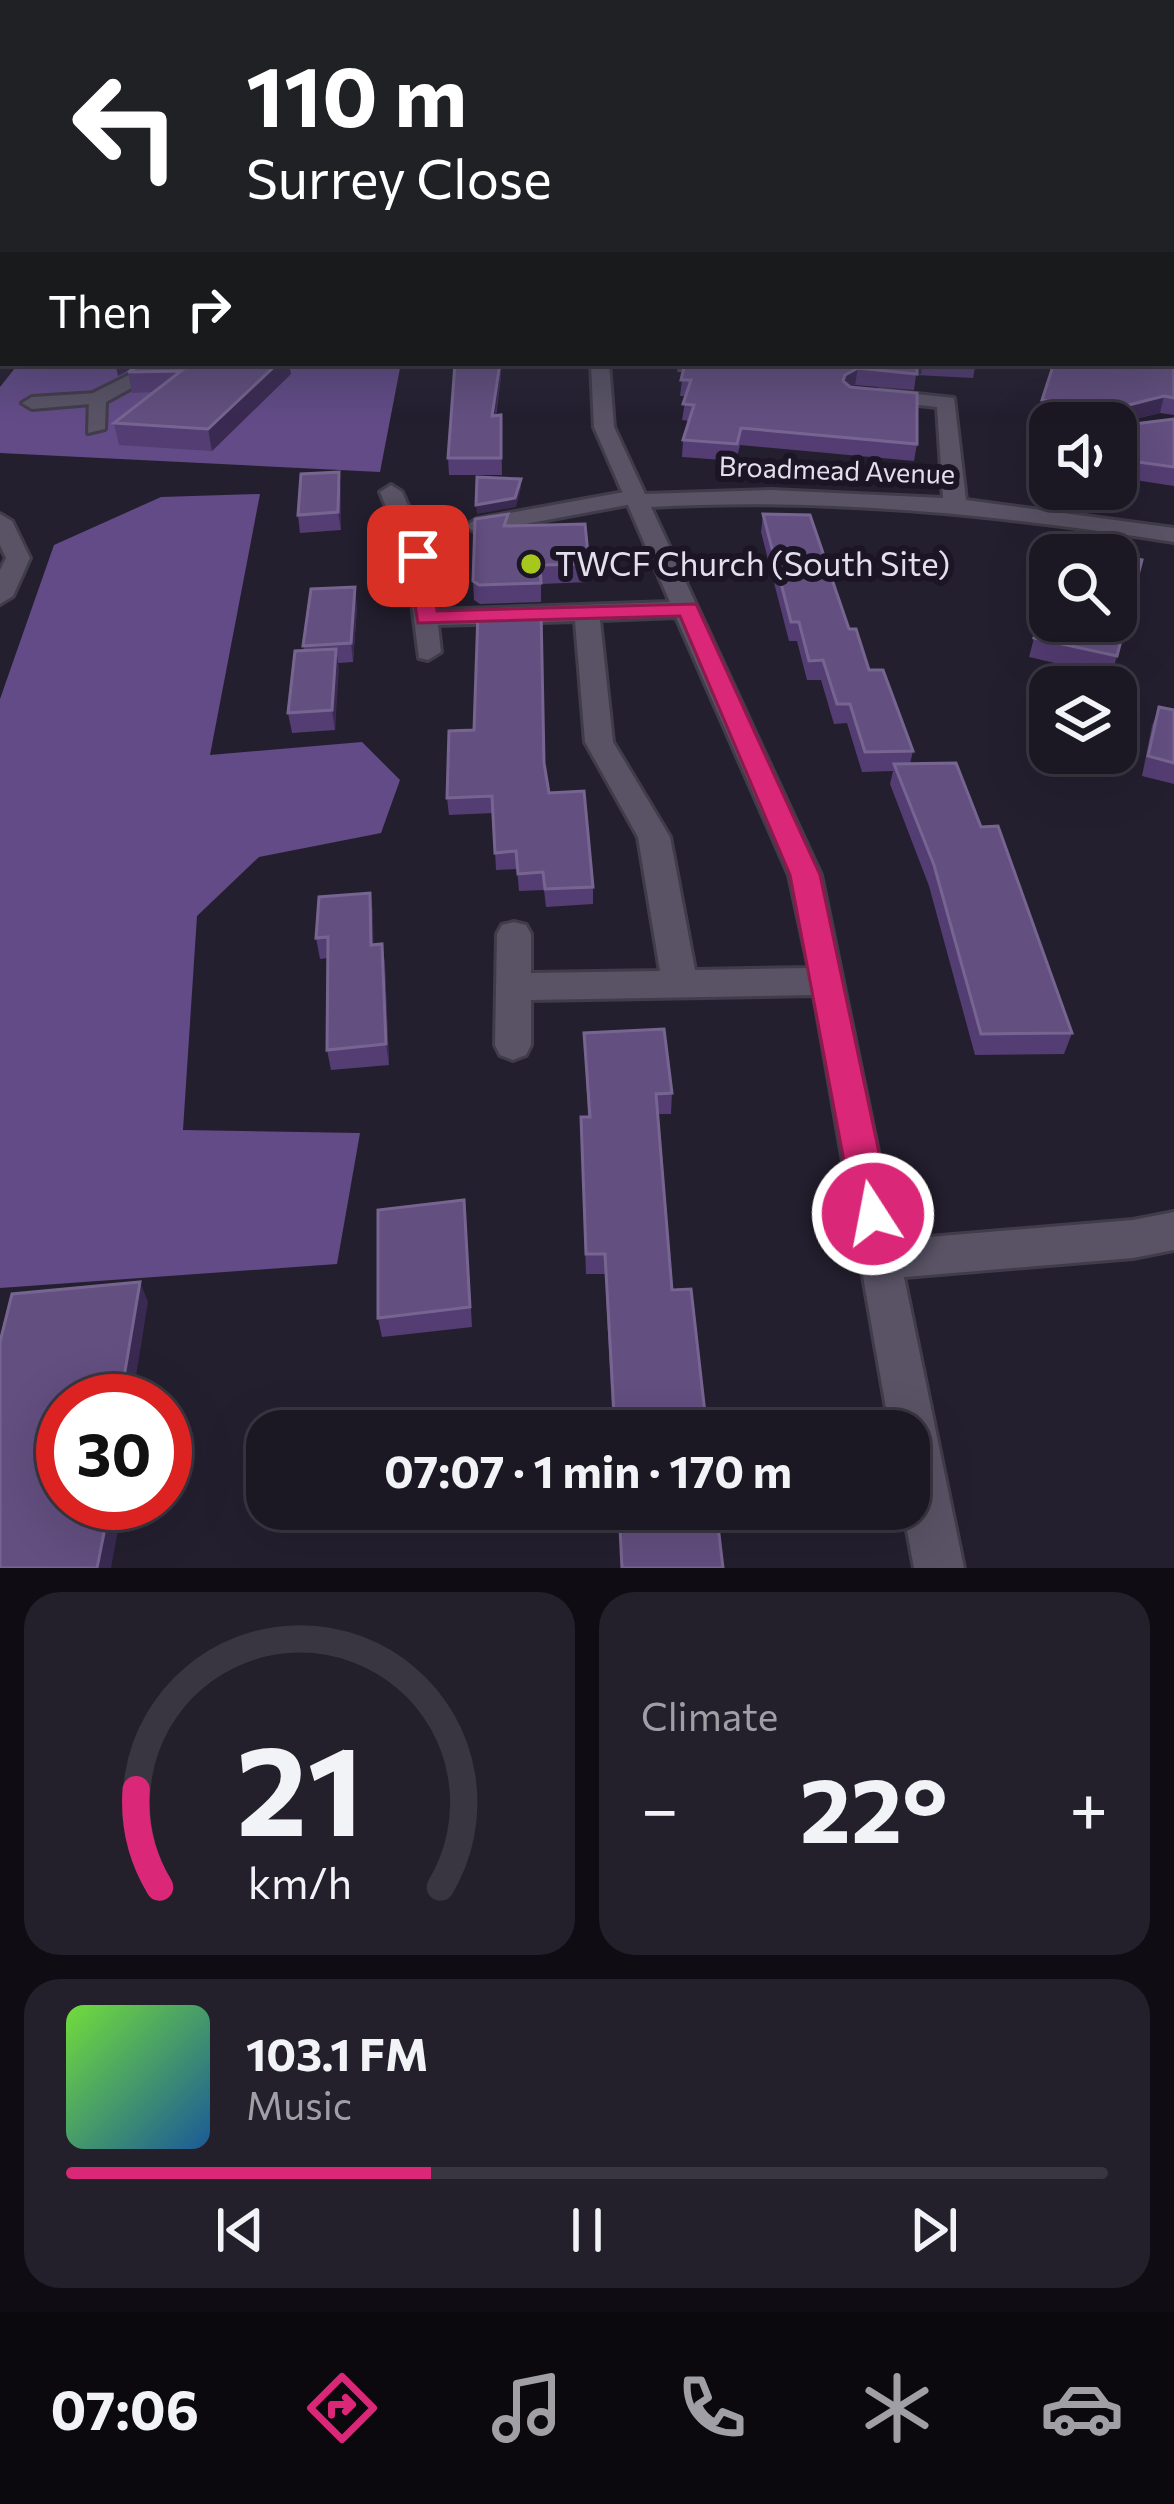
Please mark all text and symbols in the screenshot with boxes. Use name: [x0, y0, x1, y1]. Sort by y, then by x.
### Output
text: 110 m: [246, 42, 467, 144]
icon: left: [48, 48, 204, 204]
text: Surrey Close: [246, 144, 552, 210]
icon: right: [176, 276, 242, 342]
text: Then: [48, 282, 152, 337]
map controls: [1029, 402, 1137, 774]
button: sound: [1029, 402, 1137, 510]
street label: Broadmead Avenue: [718, 449, 956, 490]
pin: [367, 505, 469, 607]
icon: arrive: [385, 523, 451, 589]
button: search: [1029, 534, 1137, 642]
place label: TWCF Church (South Site): [555, 542, 950, 583]
marker: TWCF Church (South Site): [518, 551, 544, 577]
button: layers: [1029, 666, 1137, 774]
position arrow: [810, 1151, 936, 1277]
speed limit sign: 30: [36, 1374, 192, 1530]
text: 07:07 · 1 min · 170 m: [384, 1442, 792, 1497]
text: Climate: [641, 1691, 778, 1739]
text: 21: [236, 1709, 363, 1862]
text: 22°: [800, 1751, 948, 1862]
text: −: [641, 1766, 679, 1847]
text: +: [1069, 1766, 1108, 1847]
text: km/h: [247, 1854, 352, 1907]
text: 103.1 FM: [246, 2025, 428, 2080]
text: Music: [246, 2080, 352, 2128]
icon: previous: [207, 2197, 273, 2263]
icon: pause: [554, 2197, 620, 2263]
icon: next: [901, 2197, 967, 2263]
icon: directions: [300, 2366, 384, 2450]
icon: music: [485, 2366, 569, 2450]
icon: phone: [670, 2366, 754, 2450]
icon: climate: [855, 2366, 939, 2450]
icon: car: [1040, 2366, 1124, 2450]
text: 07:06: [50, 2375, 199, 2441]

